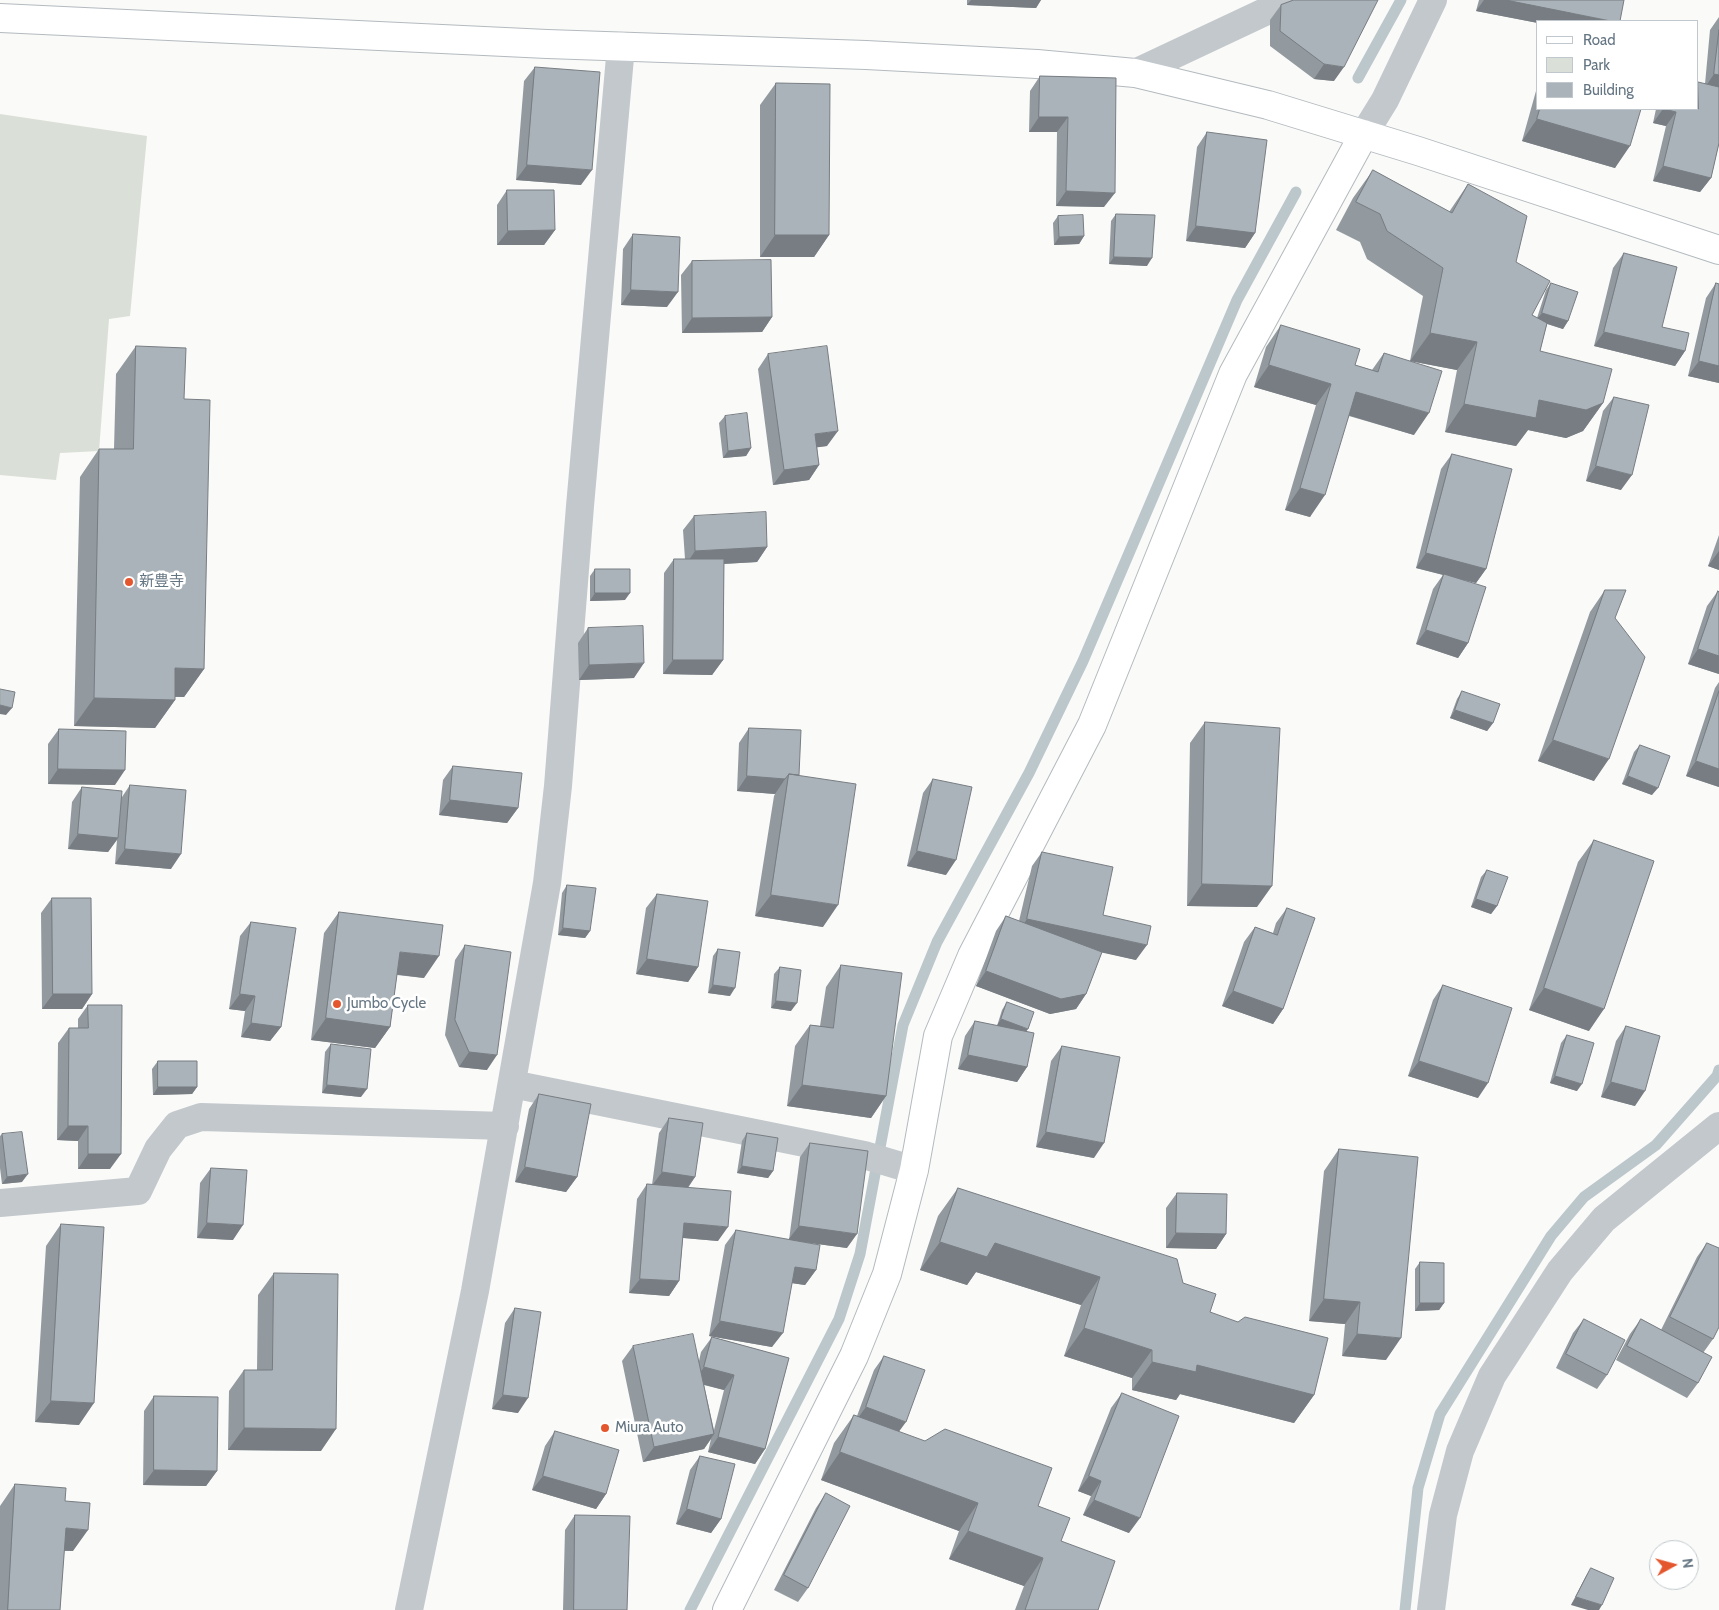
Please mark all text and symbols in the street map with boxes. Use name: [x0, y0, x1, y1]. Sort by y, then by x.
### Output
legend: [1536, 20, 1699, 110]
text: Road: [1583, 31, 1616, 49]
text: Park: [1583, 56, 1610, 74]
text: Building: [1583, 81, 1634, 99]
place label: 新豊寺: [139, 573, 184, 591]
marker: 新豊寺: [123, 576, 135, 588]
place label: Jumbo Cycle: [347, 995, 426, 1013]
marker: Jumbo Cycle: [331, 998, 343, 1010]
place label: Miura Auto: [615, 1419, 683, 1437]
marker: Miura Auto: [599, 1422, 611, 1434]
north arrow: [1649, 1540, 1699, 1590]
text: N: [1678, 1557, 1697, 1569]

